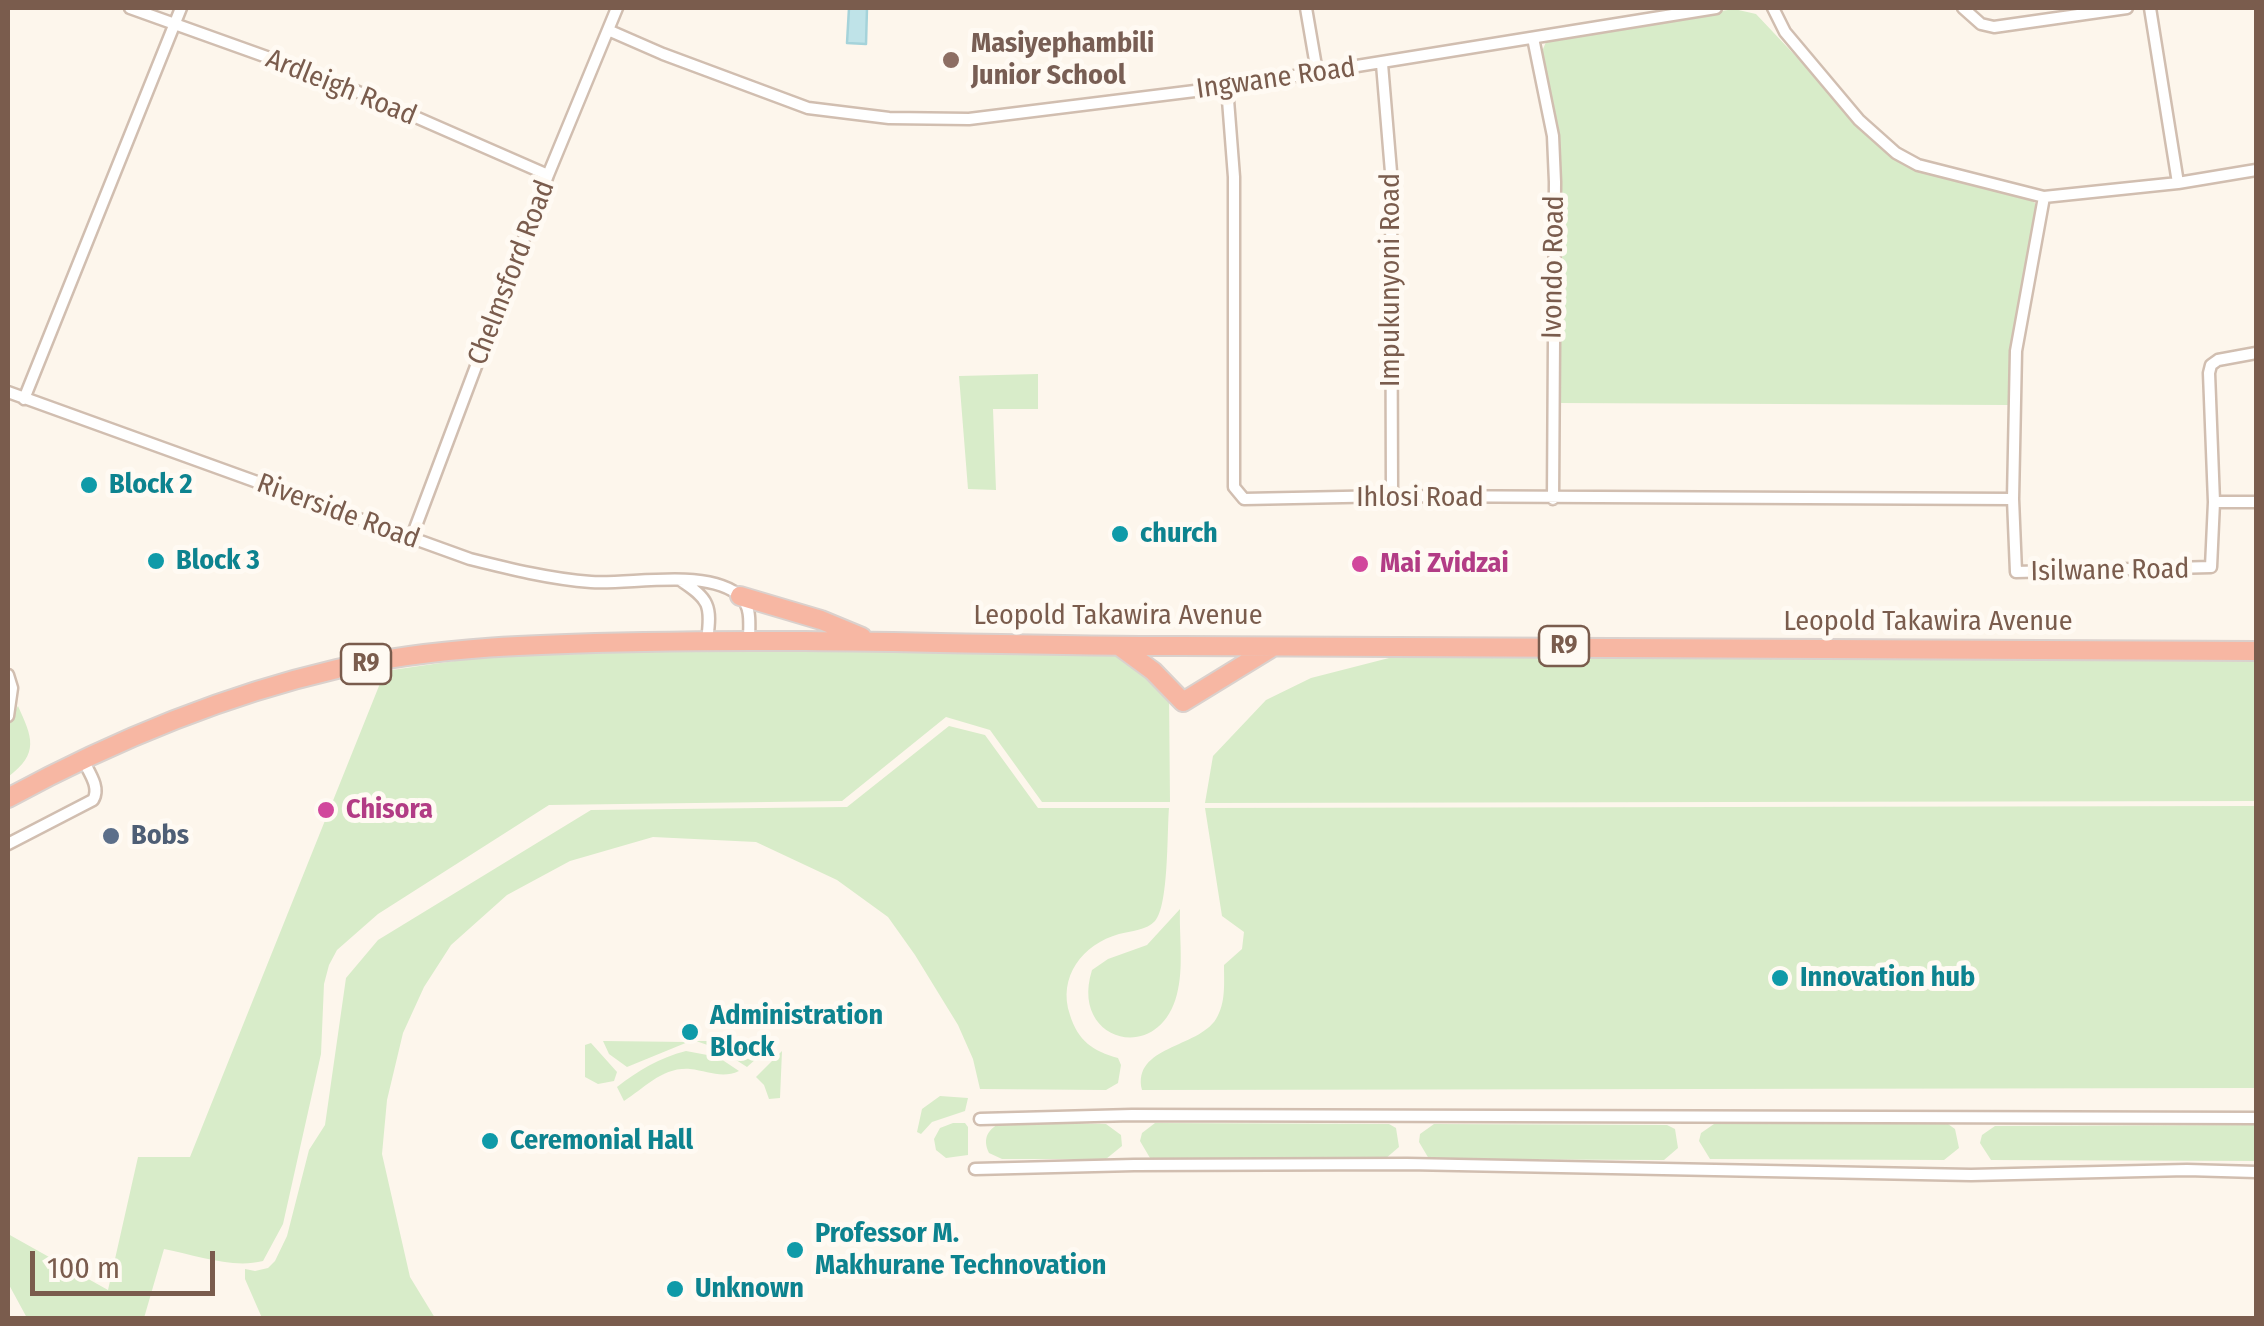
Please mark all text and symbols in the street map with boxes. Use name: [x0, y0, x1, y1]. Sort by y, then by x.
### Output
place label: Masiyephambili Junior School: [971, 27, 1154, 93]
street label: Ardleigh Road: [261, 43, 421, 133]
marker: Masiyephambili Junior School: [940, 49, 962, 71]
street label: Ingwane Road: [1194, 51, 1358, 107]
street label: Impukunyoni Road: [1374, 173, 1408, 387]
street label: Chelmsford Road: [461, 176, 563, 370]
street label: Ivondo Road: [1536, 195, 1572, 339]
street label: Riverside Road: [252, 467, 424, 557]
place label: Block 2: [109, 468, 192, 502]
marker: Block 2: [78, 474, 100, 496]
street label: Ihlosi Road: [1356, 481, 1484, 515]
place label: church: [1140, 517, 1218, 551]
marker: church: [1109, 523, 1131, 545]
place label: Block 3: [176, 544, 260, 578]
place label: Mai Zvidzai: [1380, 547, 1509, 581]
marker: Block 3: [145, 550, 167, 572]
marker: Mai Zvidzai: [1349, 553, 1371, 575]
street label: Isilwane Road: [2030, 553, 2190, 589]
street label: Leopold Takawira Avenue: [973, 599, 1263, 633]
street label: Leopold Takawira Avenue: [1783, 605, 2073, 639]
road number: R9: [1539, 626, 1589, 666]
road number: R9: [341, 644, 391, 684]
place label: Chisora: [346, 793, 433, 827]
marker: Chisora: [315, 799, 337, 821]
place label: Bobs: [131, 819, 189, 853]
marker: Bobs: [100, 825, 122, 847]
place label: Innovation hub: [1800, 961, 1975, 995]
marker: Innovation hub: [1769, 967, 1791, 989]
place label: Administration Block: [710, 999, 883, 1065]
marker: Administration Block: [679, 1021, 701, 1043]
place label: Ceremonial Hall: [510, 1124, 693, 1158]
marker: Ceremonial Hall: [479, 1130, 501, 1152]
place label: Professor M. Makhurane Technovation: [815, 1217, 1107, 1283]
scale bar: [35, 1231, 220, 1293]
marker: Professor M. Makhurane Technovation: [784, 1239, 806, 1261]
text: 100 m: [47, 1250, 120, 1286]
place label: Unknown: [695, 1272, 804, 1306]
marker: Unknown: [664, 1278, 686, 1300]

